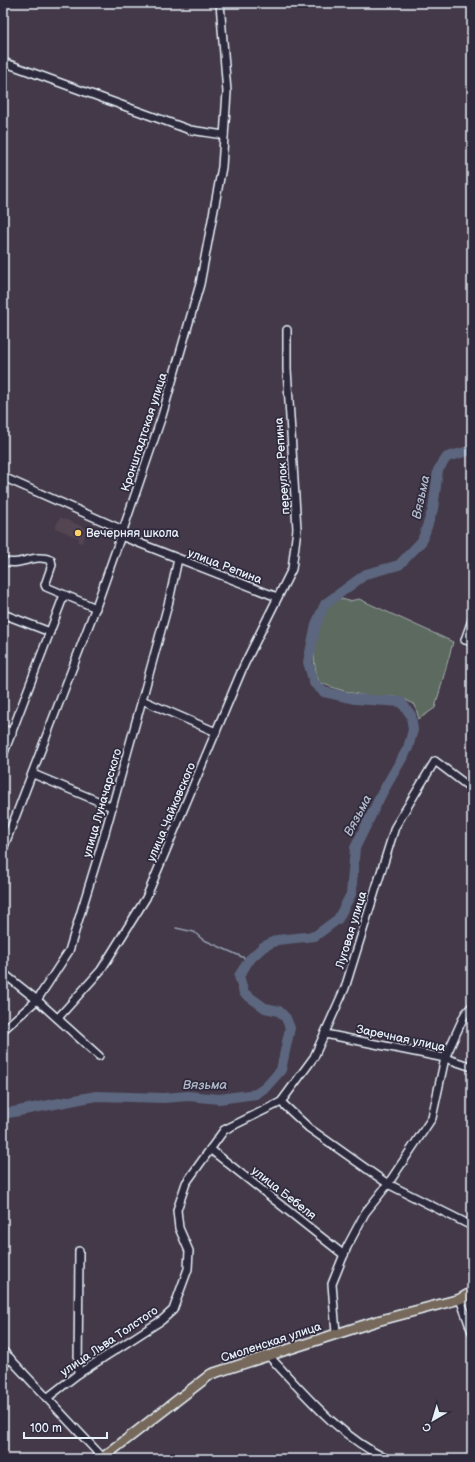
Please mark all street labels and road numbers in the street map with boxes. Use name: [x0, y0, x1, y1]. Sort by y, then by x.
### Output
street label: Кронштадтская улица: [118, 371, 171, 494]
street label: переулок Репина: [272, 417, 293, 515]
street label: улица Репина: [186, 545, 264, 587]
street label: улица Луначарского: [80, 747, 125, 859]
street label: улица Чайковского: [144, 760, 199, 864]
street label: Луговая улица: [332, 890, 370, 972]
street label: Заречная улица: [355, 1022, 447, 1055]
street label: улица Бебеля: [248, 1163, 319, 1224]
street label: улица Льва Толстого: [58, 1303, 161, 1380]
street label: Смоленская улица: [219, 1319, 323, 1366]

